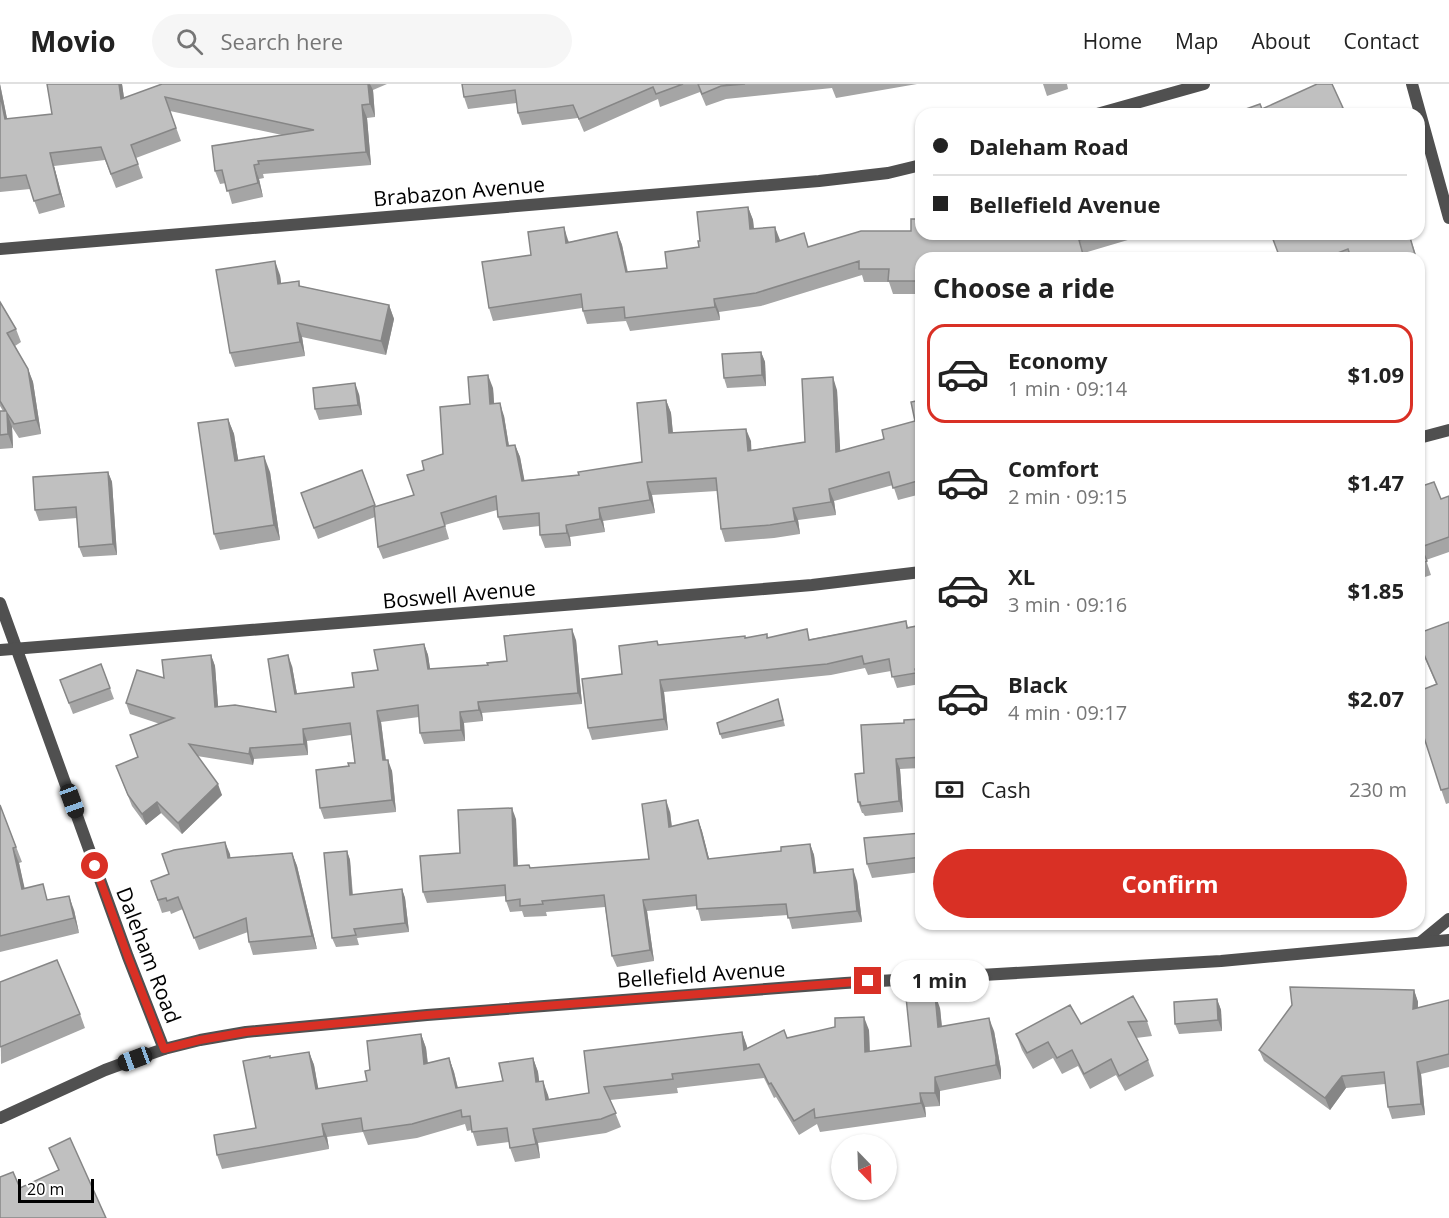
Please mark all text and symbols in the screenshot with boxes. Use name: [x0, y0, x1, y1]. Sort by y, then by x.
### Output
search box: [152, 14, 572, 68]
text: Movio: [30, 22, 116, 60]
icon: search: [173, 25, 206, 58]
text: Search here: [221, 26, 343, 56]
text: Home: [1083, 27, 1142, 55]
text: Map: [1175, 27, 1218, 55]
text: About: [1251, 27, 1311, 55]
text: Contact: [1344, 27, 1419, 55]
text: Daleham Road: [969, 131, 1129, 161]
street label: Brabazon Avenue: [372, 170, 546, 212]
text: Bellefield Avenue: [969, 189, 1160, 219]
text: Choose a ride: [933, 269, 1115, 306]
text: Economy: [1008, 345, 1107, 375]
icon: car: [936, 347, 990, 401]
text: $1.09: [1347, 359, 1404, 389]
text: 1 min · 09:14: [1008, 375, 1127, 402]
text: Comfort: [1008, 453, 1099, 483]
icon: car: [936, 455, 990, 509]
text: $1.47: [1347, 467, 1404, 497]
text: 2 min · 09:15: [1008, 483, 1127, 510]
text: XL: [1008, 561, 1035, 591]
icon: car: [936, 563, 990, 617]
street label: Boswell Avenue: [381, 573, 537, 615]
text: $1.85: [1347, 575, 1404, 605]
text: 3 min · 09:16: [1008, 591, 1127, 618]
text: Black: [1008, 669, 1068, 699]
icon: car: [936, 671, 990, 725]
text: $2.07: [1347, 683, 1404, 713]
text: 4 min · 09:17: [1008, 699, 1127, 726]
icon: cash: [933, 773, 966, 806]
text: Cash: [981, 774, 1031, 804]
text: 230 m: [1349, 776, 1407, 803]
car: [57, 781, 87, 821]
button: Confirm: [933, 849, 1407, 918]
route start: [81, 852, 108, 879]
street label: Daleham Road: [110, 883, 188, 1027]
street label: Bellefield Avenue: [616, 954, 786, 994]
callout: 1 min: [889, 960, 988, 1002]
route end: [854, 967, 881, 994]
text: 1 min: [912, 967, 967, 994]
car: [115, 1044, 155, 1074]
north arrow: [831, 1134, 897, 1200]
map controls: [831, 1134, 897, 1200]
scale bar: [18, 1176, 94, 1204]
text: 20 m: [27, 1178, 64, 1200]

